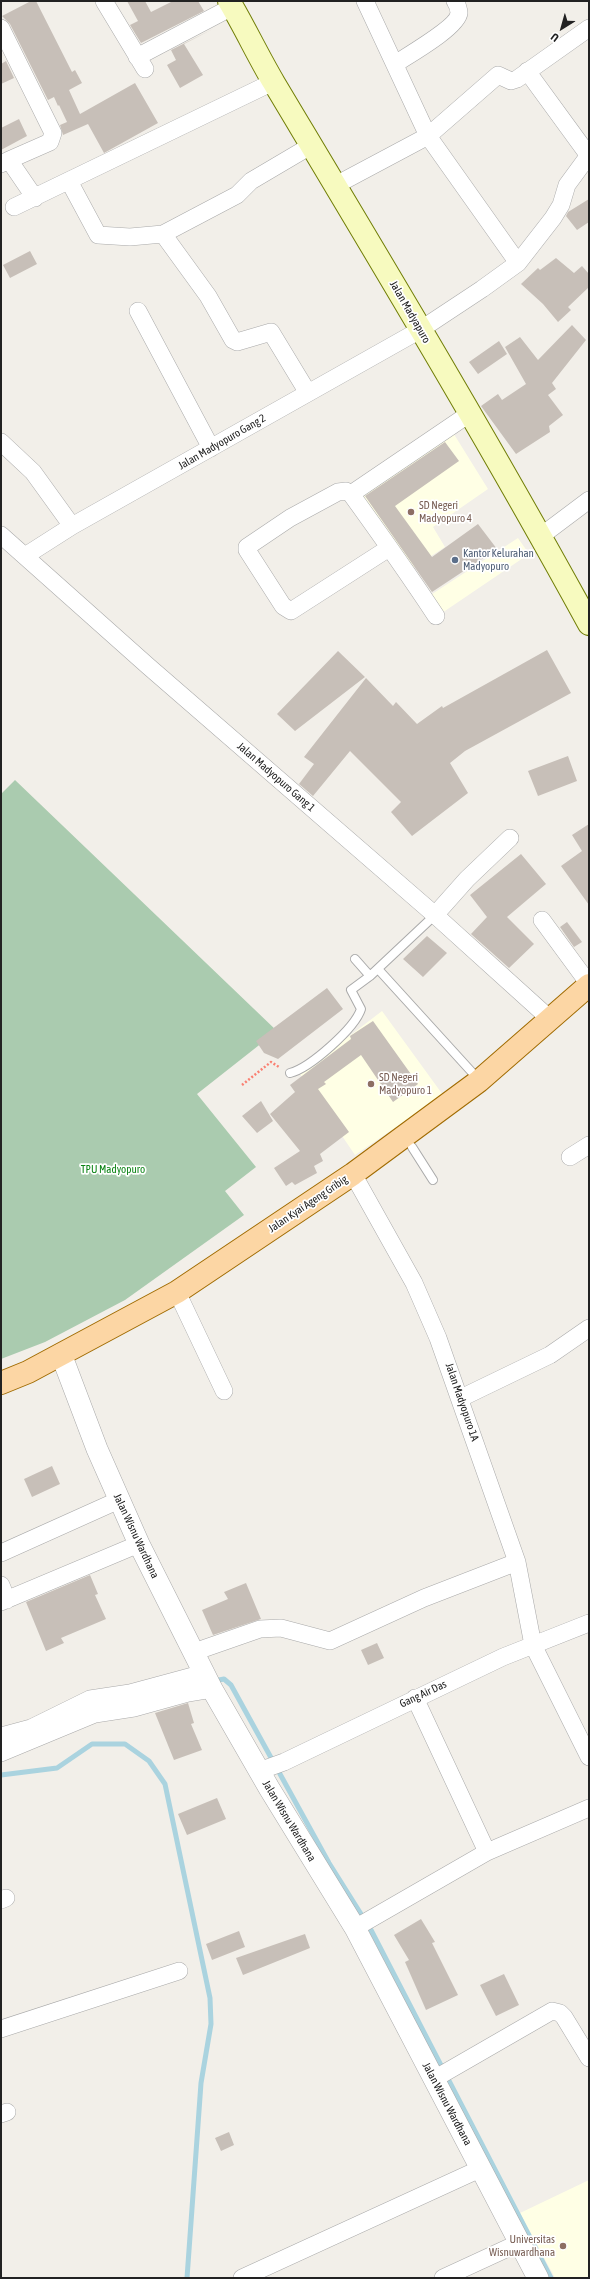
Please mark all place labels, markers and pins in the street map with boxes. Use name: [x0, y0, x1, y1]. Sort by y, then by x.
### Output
place label: SD Negeri Madyopuro 4: [419, 499, 472, 525]
marker: SD Negeri Madyopuro 4: [406, 507, 416, 517]
place label: Kantor Kelurahan Madyopuro: [463, 547, 534, 573]
marker: Kantor Kelurahan Madyopuro: [450, 555, 460, 565]
place label: SD Negeri Madyopuro 1: [379, 1071, 432, 1097]
marker: SD Negeri Madyopuro 1: [366, 1079, 376, 1089]
place label: Universitas Wisnuwardhana: [489, 2233, 555, 2259]
marker: Universitas Wisnuwardhana: [558, 2241, 568, 2251]

